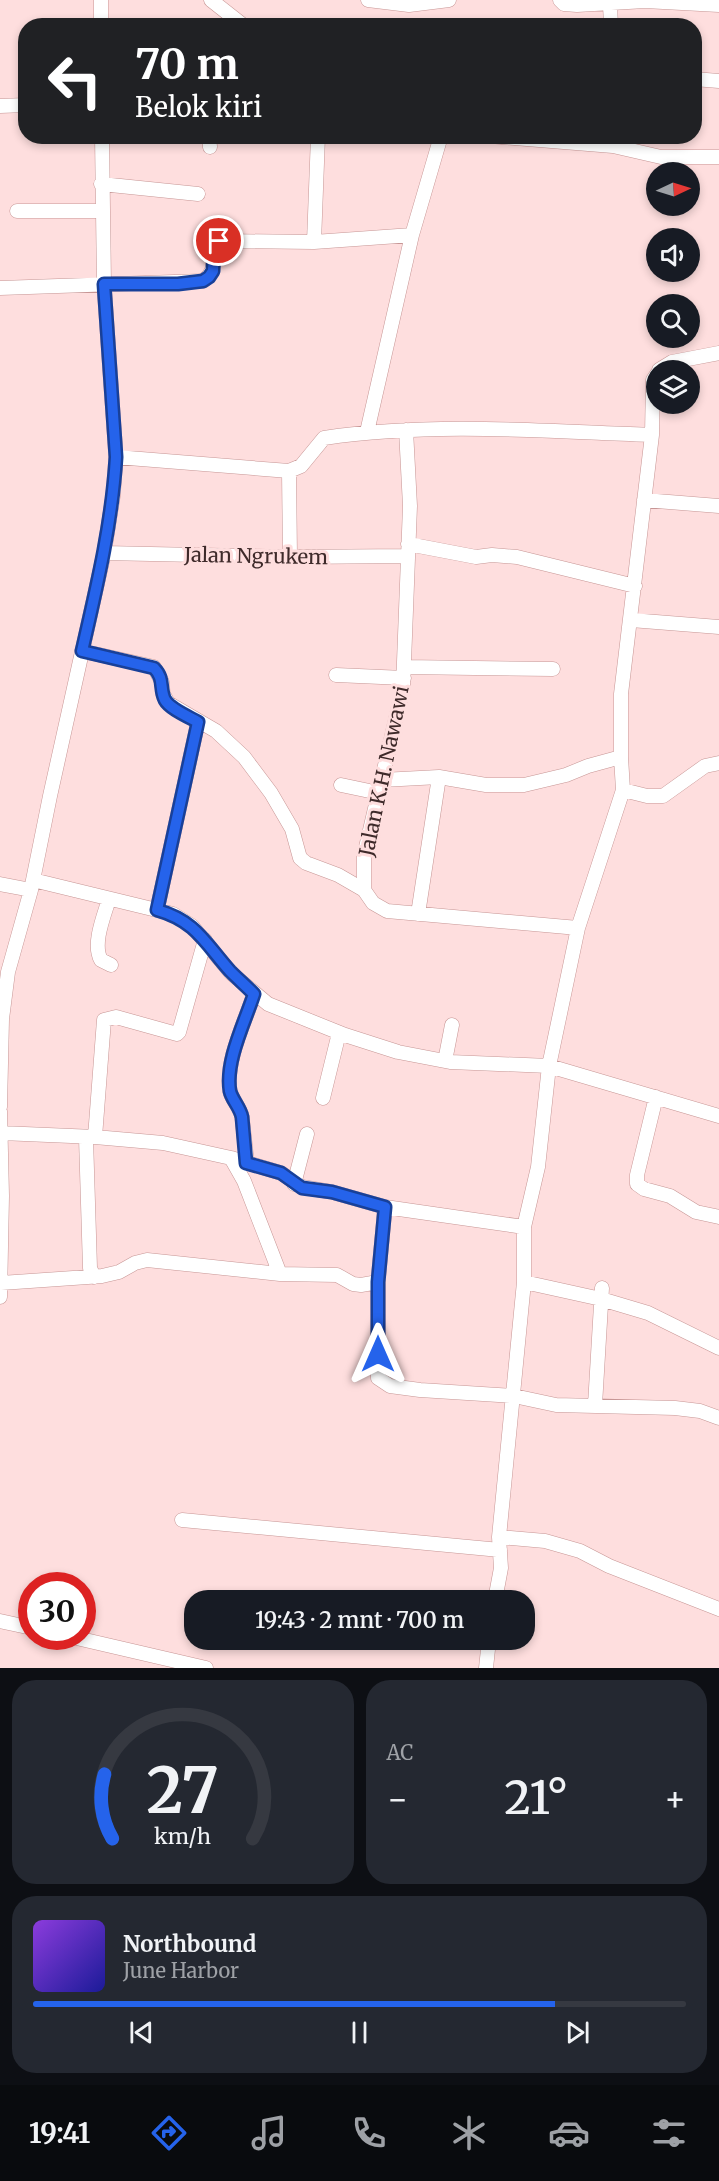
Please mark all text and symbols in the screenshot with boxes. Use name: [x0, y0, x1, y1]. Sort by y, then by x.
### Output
text: 70 m: [135, 38, 239, 90]
icon: left: [36, 42, 114, 120]
text: Belok kiri: [135, 90, 262, 124]
north arrow: [646, 162, 700, 216]
map controls: [646, 162, 700, 414]
pin: [193, 215, 244, 266]
icon: arrive: [202, 224, 235, 257]
button: sound: [646, 228, 700, 282]
button: search: [646, 294, 700, 348]
button: layers: [646, 360, 700, 414]
street label: Jalan Ngrukem: [183, 542, 328, 569]
street label: Jalan K.H. Nawawi: [353, 683, 414, 859]
position arrow: [346, 1322, 410, 1386]
speed limit sign: 30: [18, 1572, 96, 1650]
text: 19:43 · 2 mnt · 700 m: [255, 1606, 464, 1634]
text: AC: [387, 1740, 413, 1765]
text: 27: [147, 1752, 219, 1830]
text: 21°: [504, 1770, 568, 1826]
text: −: [387, 1779, 409, 1820]
text: +: [664, 1779, 686, 1820]
text: km/h: [154, 1823, 211, 1850]
text: Northbound: [123, 1930, 256, 1958]
text: June Harbor: [123, 1958, 239, 1983]
icon: previous: [125, 2016, 158, 2049]
icon: pause: [343, 2016, 376, 2049]
icon: next: [561, 2016, 594, 2049]
icon: directions: [148, 2112, 190, 2154]
icon: music: [248, 2112, 290, 2154]
icon: phone: [348, 2112, 390, 2154]
icon: climate: [448, 2112, 490, 2154]
icon: car: [548, 2112, 590, 2154]
icon: filters: [648, 2112, 690, 2154]
text: 19:41: [29, 2116, 90, 2150]

